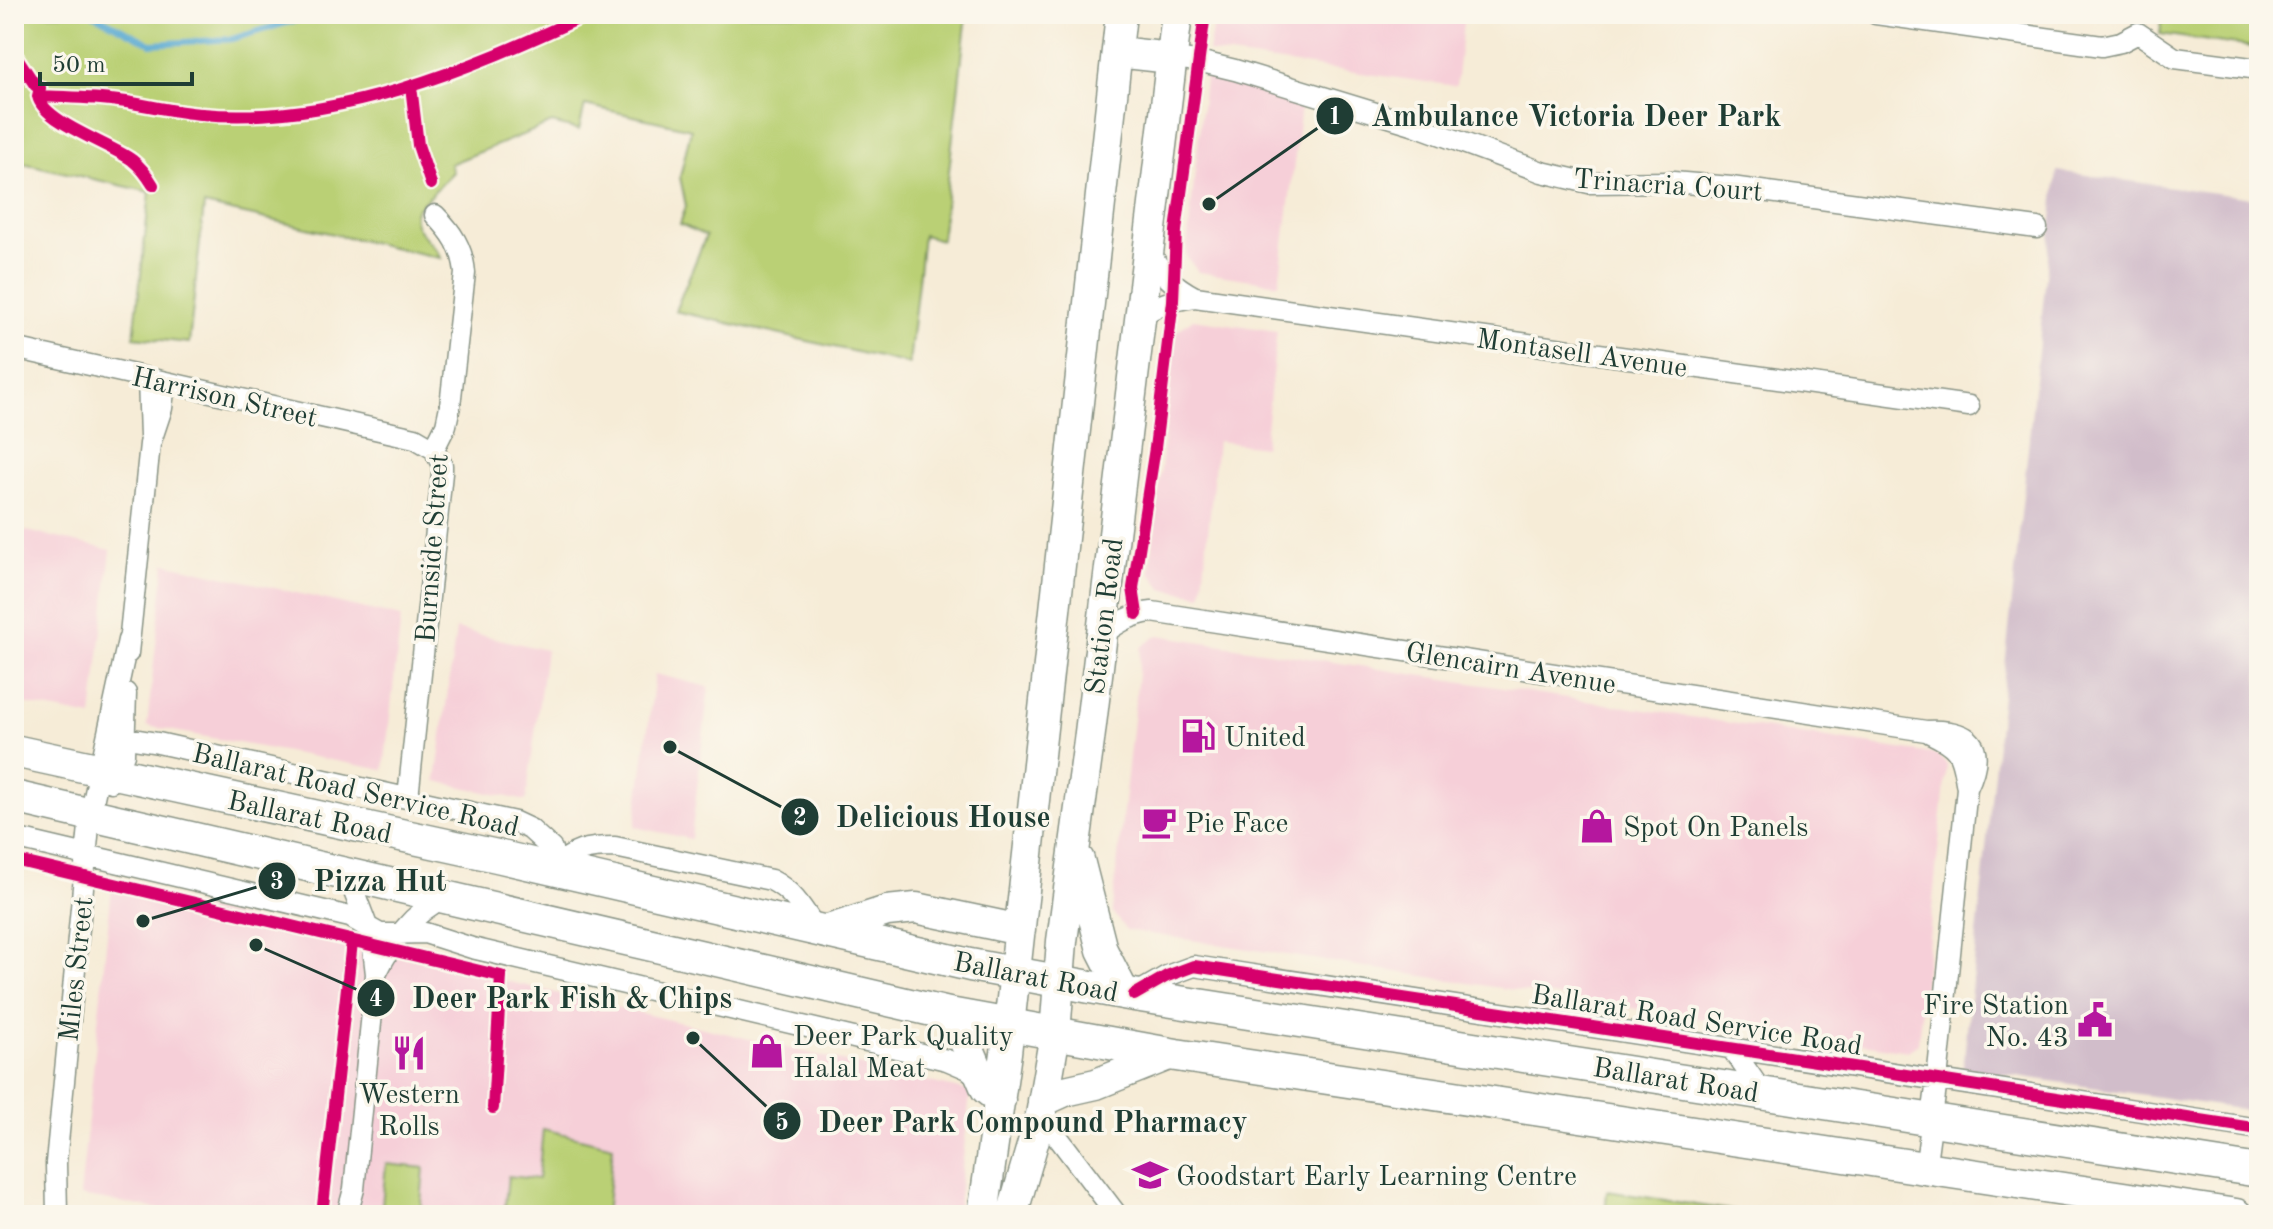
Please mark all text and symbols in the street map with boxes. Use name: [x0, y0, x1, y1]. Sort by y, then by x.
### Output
scale bar: [40, 36, 192, 86]
text: 50 m: [52, 54, 106, 78]
callout: Ambulance Victoria Deer Park: [1315, 89, 1797, 143]
text: Ambulance Victoria Deer Park: [1371, 103, 1781, 133]
text: 1: [1328, 106, 1342, 130]
street label: Trinacria Court: [1572, 166, 1763, 208]
street label: Montasell Avenue: [1474, 326, 1689, 384]
street label: Harrison Street: [129, 364, 320, 434]
street label: Burnside Street: [413, 452, 455, 644]
street label: Station Road: [1082, 536, 1129, 696]
street label: Glencairn Avenue: [1403, 639, 1618, 700]
fuel station icon: United: [1179, 717, 1217, 755]
place label: United: [1224, 725, 1306, 753]
street label: Ballarat Road Service Road: [189, 735, 523, 843]
street label: Ballarat Road: [225, 782, 395, 850]
callout: Delicious House: [780, 790, 1067, 844]
cafe icon: Pie Face: [1140, 803, 1178, 841]
text: Delicious House: [835, 804, 1051, 834]
text: 2: [793, 807, 807, 831]
shop icon: Spot On Panels: [1578, 807, 1616, 845]
place label: Pie Face: [1185, 811, 1288, 839]
place label: Spot On Panels: [1623, 815, 1808, 843]
callout: Pizza Hut: [257, 854, 462, 908]
text: Pizza Hut: [313, 868, 447, 898]
text: 3: [270, 871, 284, 895]
street label: Miles Street: [56, 895, 100, 1043]
street label: Ballarat Road: [951, 949, 1120, 1009]
callout: Deer Park Fish & Chips: [356, 971, 749, 1025]
street label: Ballarat Road Service Road: [1529, 982, 1864, 1062]
text: Deer Park Fish & Chips: [412, 985, 732, 1015]
text: 4: [369, 988, 383, 1012]
place label: Fire Station No. 43: [1923, 993, 2069, 1053]
public building icon: Fire Station No. 43: [2076, 1001, 2114, 1039]
place label: Deer Park Quality Halal Meat: [793, 1024, 1014, 1084]
shop icon: Deer Park Quality Halal Meat: [748, 1032, 786, 1070]
restaurant icon: Western Rolls: [390, 1034, 428, 1072]
street label: Ballarat Road: [1591, 1055, 1760, 1109]
place label: Western Rolls: [358, 1082, 460, 1142]
callout: Deer Park Compound Pharmacy: [762, 1094, 1264, 1148]
text: Deer Park Compound Pharmacy: [818, 1109, 1248, 1139]
text: 5: [775, 1111, 789, 1136]
school or university icon: Goodstart Early Learning Centre: [1131, 1156, 1169, 1194]
place label: Goodstart Early Learning Centre: [1176, 1164, 1577, 1192]

